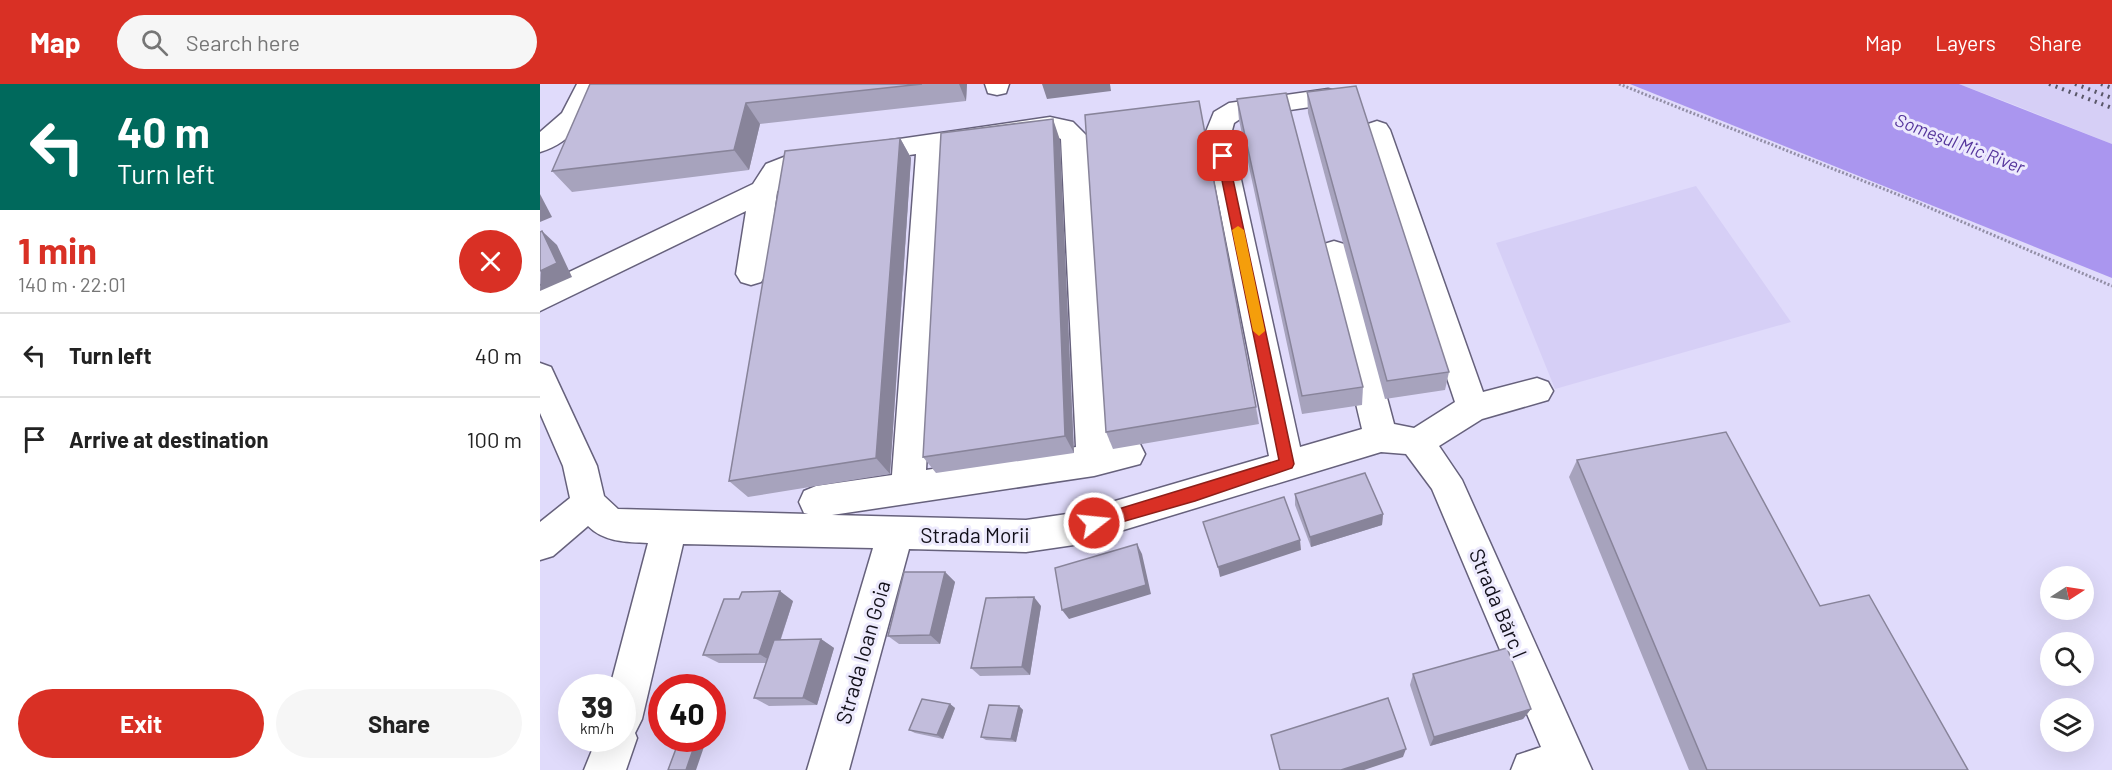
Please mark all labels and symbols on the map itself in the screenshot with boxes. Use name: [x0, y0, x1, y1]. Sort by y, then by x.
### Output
water label: Someşul Mic River: [1892, 108, 2028, 178]
pin: [1197, 130, 1248, 181]
position arrow: [1062, 491, 1126, 555]
street label: Strada Morii: [920, 522, 1030, 547]
street label: Strada Bărc I: [1465, 544, 1533, 662]
north arrow: [2040, 566, 2094, 620]
street label: Strada Ioan Goia: [830, 577, 894, 727]
speed limit sign: 40: [648, 674, 726, 752]

